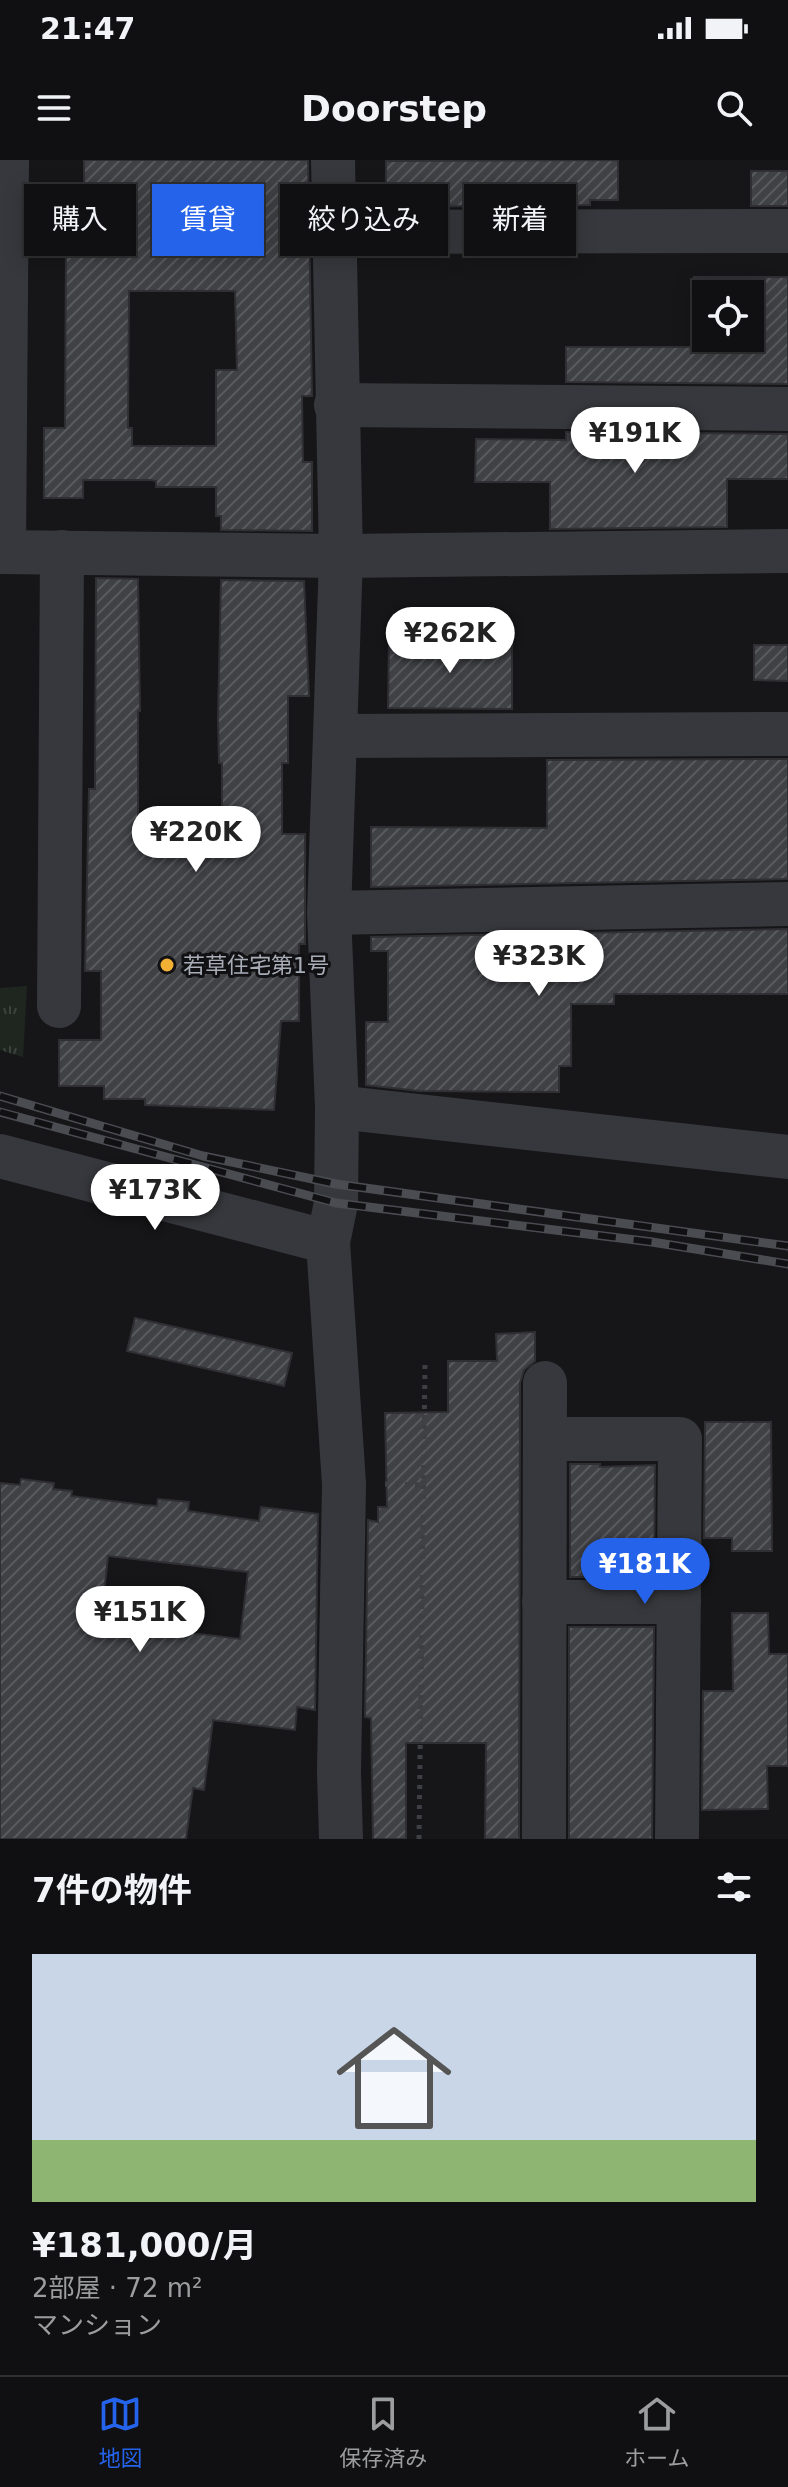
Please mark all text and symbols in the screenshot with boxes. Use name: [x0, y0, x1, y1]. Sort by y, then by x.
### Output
text: 21:47: [40, 11, 136, 46]
icon: menu: [32, 86, 76, 130]
icon: search: [712, 86, 756, 130]
text: Doorstep: [301, 88, 487, 129]
chip: 購入: [24, 184, 136, 256]
chip: 賃貸: [152, 184, 264, 256]
chip: 絞り込み: [280, 184, 448, 256]
chip: 新着: [464, 184, 576, 256]
map controls: [692, 280, 764, 352]
button: locate: [692, 280, 764, 352]
pin: ¥191K: [579, 407, 691, 475]
text: ¥191K: [589, 418, 681, 448]
pin: ¥262K: [394, 607, 506, 675]
text: ¥262K: [404, 618, 496, 648]
pin: ¥220K: [140, 806, 252, 874]
text: ¥220K: [150, 817, 242, 847]
pin: ¥323K: [483, 930, 595, 998]
text: ¥323K: [493, 941, 585, 971]
place label: 若草住宅第1号: [183, 953, 329, 978]
marker: 若草住宅第1号: [158, 956, 176, 974]
pin: ¥173K: [99, 1164, 211, 1232]
text: ¥173K: [109, 1175, 201, 1205]
pin: ¥181K: [589, 1538, 701, 1606]
text: ¥181K: [599, 1549, 691, 1579]
pin: ¥151K: [84, 1586, 196, 1654]
text: ¥151K: [94, 1597, 186, 1627]
icon: filters: [712, 1865, 756, 1909]
text: 7件の物件: [32, 1870, 192, 1910]
icon: home: [322, 2006, 466, 2150]
text: ¥181,000/月: [32, 2225, 257, 2265]
text: 2部屋 · 72 m²: [32, 2273, 202, 2303]
text: マンション: [32, 2310, 162, 2340]
tab: 地図: [98, 2392, 142, 2472]
tab: 保存済み: [339, 2392, 427, 2472]
tab: ホーム: [624, 2392, 690, 2472]

